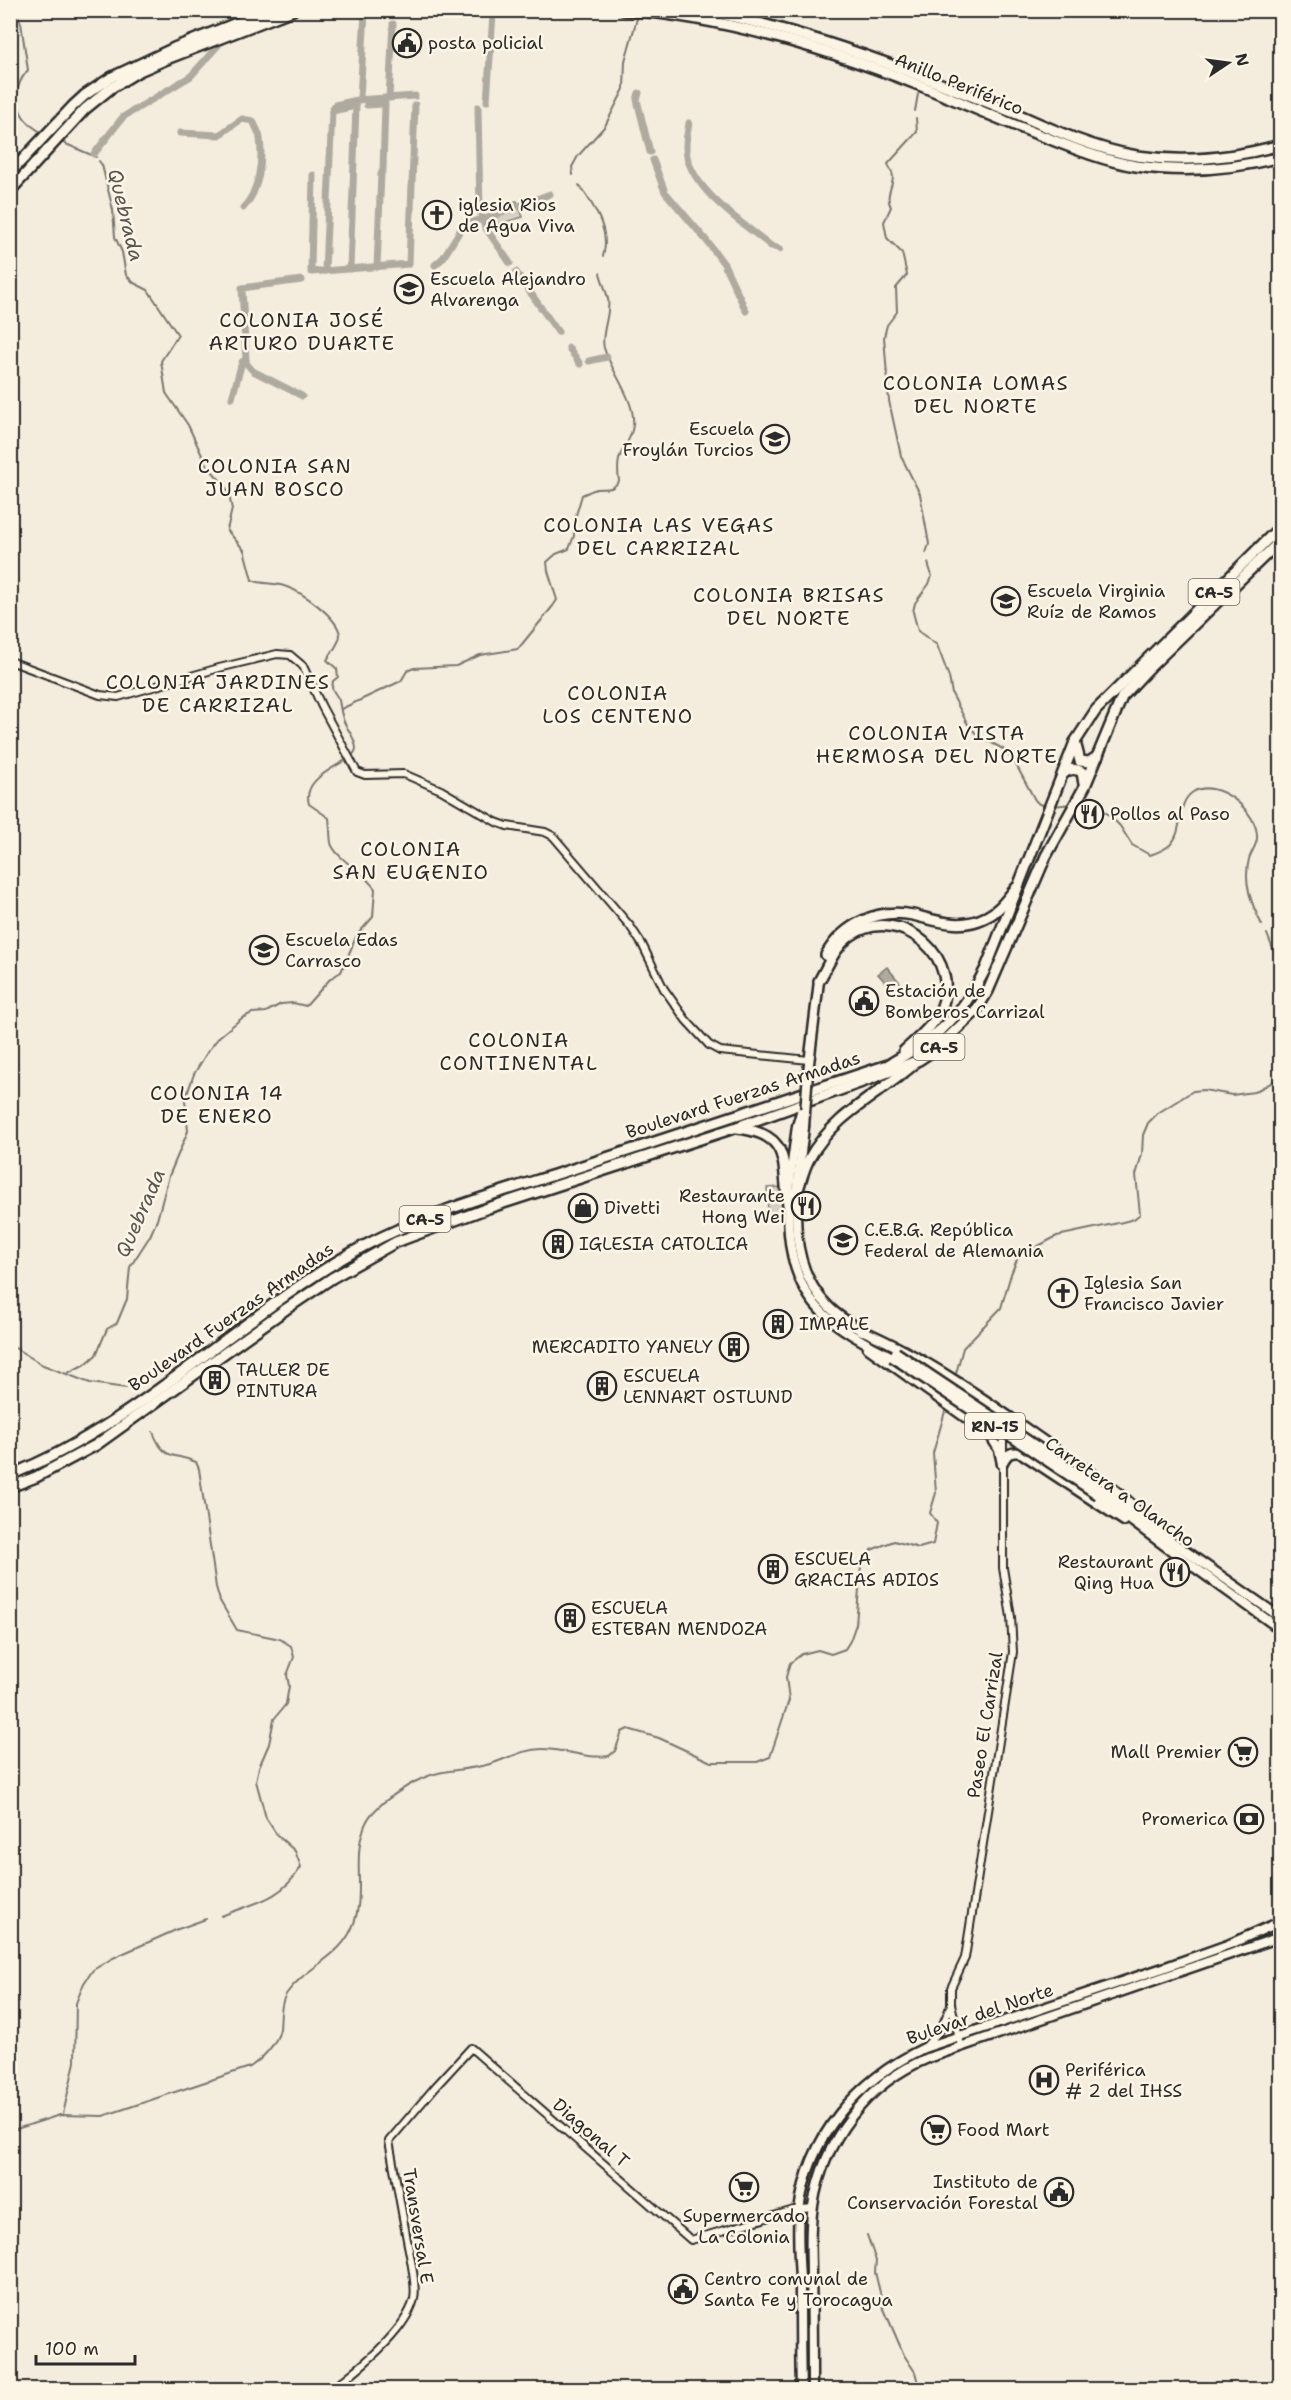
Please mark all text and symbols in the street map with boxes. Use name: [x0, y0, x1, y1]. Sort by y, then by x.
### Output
public building icon: posta policial: [391, 27, 423, 59]
place label: posta policial: [428, 31, 544, 55]
north arrow: [1198, 33, 1258, 93]
street label: Anillo Periférico: [891, 47, 1027, 121]
text: N: [1230, 51, 1254, 68]
water label: Quebrada: [102, 166, 150, 264]
place label: iglesia Rios de Agua Viva: [458, 193, 575, 238]
church icon: iglesia Rios de Agua Viva: [421, 199, 453, 231]
place label: Escuela Alejandro Alvarenga: [430, 267, 586, 312]
school or university icon: Escuela Alejandro Alvarenga: [393, 273, 425, 305]
district label: COLONIA JOSÉ ARTURO DUARTE: [209, 307, 395, 356]
district label: COLONIA LOMAS DEL NORTE: [883, 370, 1069, 419]
place label: Escuela Froylán Turcios: [622, 417, 754, 462]
school or university icon: Escuela Froylán Turcios: [759, 423, 791, 455]
district label: COLONIA SAN JUAN BOSCO: [198, 453, 352, 502]
district label: COLONIA LAS VEGAS DEL CARRIZAL: [543, 512, 775, 561]
place label: Escuela Virginia Ruíz de Ramos: [1027, 579, 1165, 624]
road number: CA-5: [1188, 579, 1240, 605]
district label: COLONIA BRISAS DEL NORTE: [693, 582, 885, 631]
school or university icon: Escuela Virginia Ruíz de Ramos: [990, 585, 1022, 617]
district label: COLONIA JARDINES DE CARRIZAL: [106, 669, 330, 718]
district label: COLONIA LOS CENTENO: [542, 680, 694, 729]
district label: COLONIA VISTA HERMOSA DEL NORTE: [816, 720, 1058, 769]
restaurant icon: Pollos al Paso: [1073, 798, 1105, 830]
place label: Pollos al Paso: [1110, 802, 1230, 826]
district label: COLONIA SAN EUGENIO: [333, 836, 489, 885]
place label: Escuela Edas Carrasco: [285, 928, 398, 973]
school or university icon: Escuela Edas Carrasco: [248, 934, 280, 966]
place label: Estación de Bomberos Carrizal: [885, 979, 1045, 1024]
public building icon: Estación de Bomberos Carrizal: [848, 985, 880, 1017]
district label: COLONIA CONTINENTAL: [440, 1027, 598, 1076]
road number: CA-5: [914, 1034, 964, 1060]
street label: Boulevard Fuerzas Armadas: [623, 1046, 863, 1144]
district label: COLONIA 14 DE ENERO: [150, 1080, 284, 1129]
water label: Quebrada: [109, 1164, 171, 1262]
place label: Restaurante Hong Wei: [679, 1184, 785, 1229]
restaurant icon: Restaurante Hong Wei: [790, 1190, 822, 1222]
shop icon: Divetti: [567, 1192, 599, 1224]
place label: Divetti: [604, 1196, 660, 1220]
road number: CA-5: [400, 1206, 450, 1232]
place label: C.E.B.G. República Federal de Alemania: [864, 1218, 1044, 1263]
school or university icon: C.E.B.G. República Federal de Alemania: [827, 1224, 859, 1256]
building icon: IGLESIA CATOLICA: [542, 1228, 574, 1260]
place label: IGLESIA CATOLICA: [579, 1232, 748, 1256]
street label: Boulevard Fuerzas Armadas: [124, 1237, 338, 1397]
place label: Iglesia San Francisco Javier: [1084, 1271, 1224, 1316]
church icon: Iglesia San Francisco Javier: [1047, 1277, 1079, 1309]
building icon: IMPALE: [762, 1308, 794, 1340]
place label: IMPALE: [799, 1312, 869, 1336]
building icon: MERCADITO YANELY: [718, 1331, 750, 1363]
place label: MERCADITO YANELY: [532, 1335, 713, 1359]
place label: TALLER DE PINTURA: [236, 1358, 330, 1403]
building icon: TALLER DE PINTURA: [199, 1364, 231, 1396]
place label: ESCUELA LENNART OSTLUND: [623, 1364, 793, 1409]
building icon: ESCUELA LENNART OSTLUND: [586, 1370, 618, 1402]
road number: RN-15: [965, 1413, 1025, 1439]
street label: Carretera a Olancho: [1040, 1431, 1200, 1553]
place label: ESCUELA GRACIAS ADIOS: [794, 1547, 939, 1592]
place label: Restaurant Qing Hua: [1058, 1550, 1154, 1595]
building icon: ESCUELA GRACIAS ADIOS: [757, 1553, 789, 1585]
restaurant icon: Restaurant Qing Hua: [1159, 1556, 1191, 1588]
place label: ESCUELA ESTEBAN MENDOZA: [591, 1596, 767, 1641]
building icon: ESCUELA ESTEBAN MENDOZA: [554, 1602, 586, 1634]
street label: Paseo El Carrizal: [962, 1649, 1009, 1800]
supermarket icon: Mall Premier: [1227, 1736, 1259, 1768]
place label: Mall Premier: [1111, 1740, 1222, 1764]
bank icon: Promerica: [1233, 1803, 1265, 1835]
place label: Promerica: [1141, 1807, 1228, 1831]
street label: Bulevar del Norte: [903, 1978, 1057, 2050]
place label: Periférica # 2 del IHSS: [1065, 2058, 1182, 2103]
hospital icon: Periférica # 2 del IHSS: [1028, 2064, 1060, 2096]
street label: Diagonal T: [548, 2093, 634, 2173]
supermarket icon: Food Mart: [920, 2114, 952, 2146]
place label: Food Mart: [957, 2118, 1050, 2142]
street label: Transversal E: [397, 2166, 439, 2286]
place label: Instituto de Conservación Forestal: [847, 2170, 1039, 2215]
supermarket icon: Supermercado La Colonia: [728, 2171, 760, 2203]
public building icon: Instituto de Conservación Forestal: [1043, 2176, 1075, 2208]
place label: Supermercado La Colonia: [683, 2204, 805, 2249]
place label: Centro comunal de Santa Fe y Torocagua: [704, 2267, 893, 2312]
public building icon: Centro comunal de Santa Fe y Torocagua: [667, 2273, 699, 2305]
scale bar: [36, 2328, 135, 2366]
text: 100 m: [45, 2337, 99, 2361]

